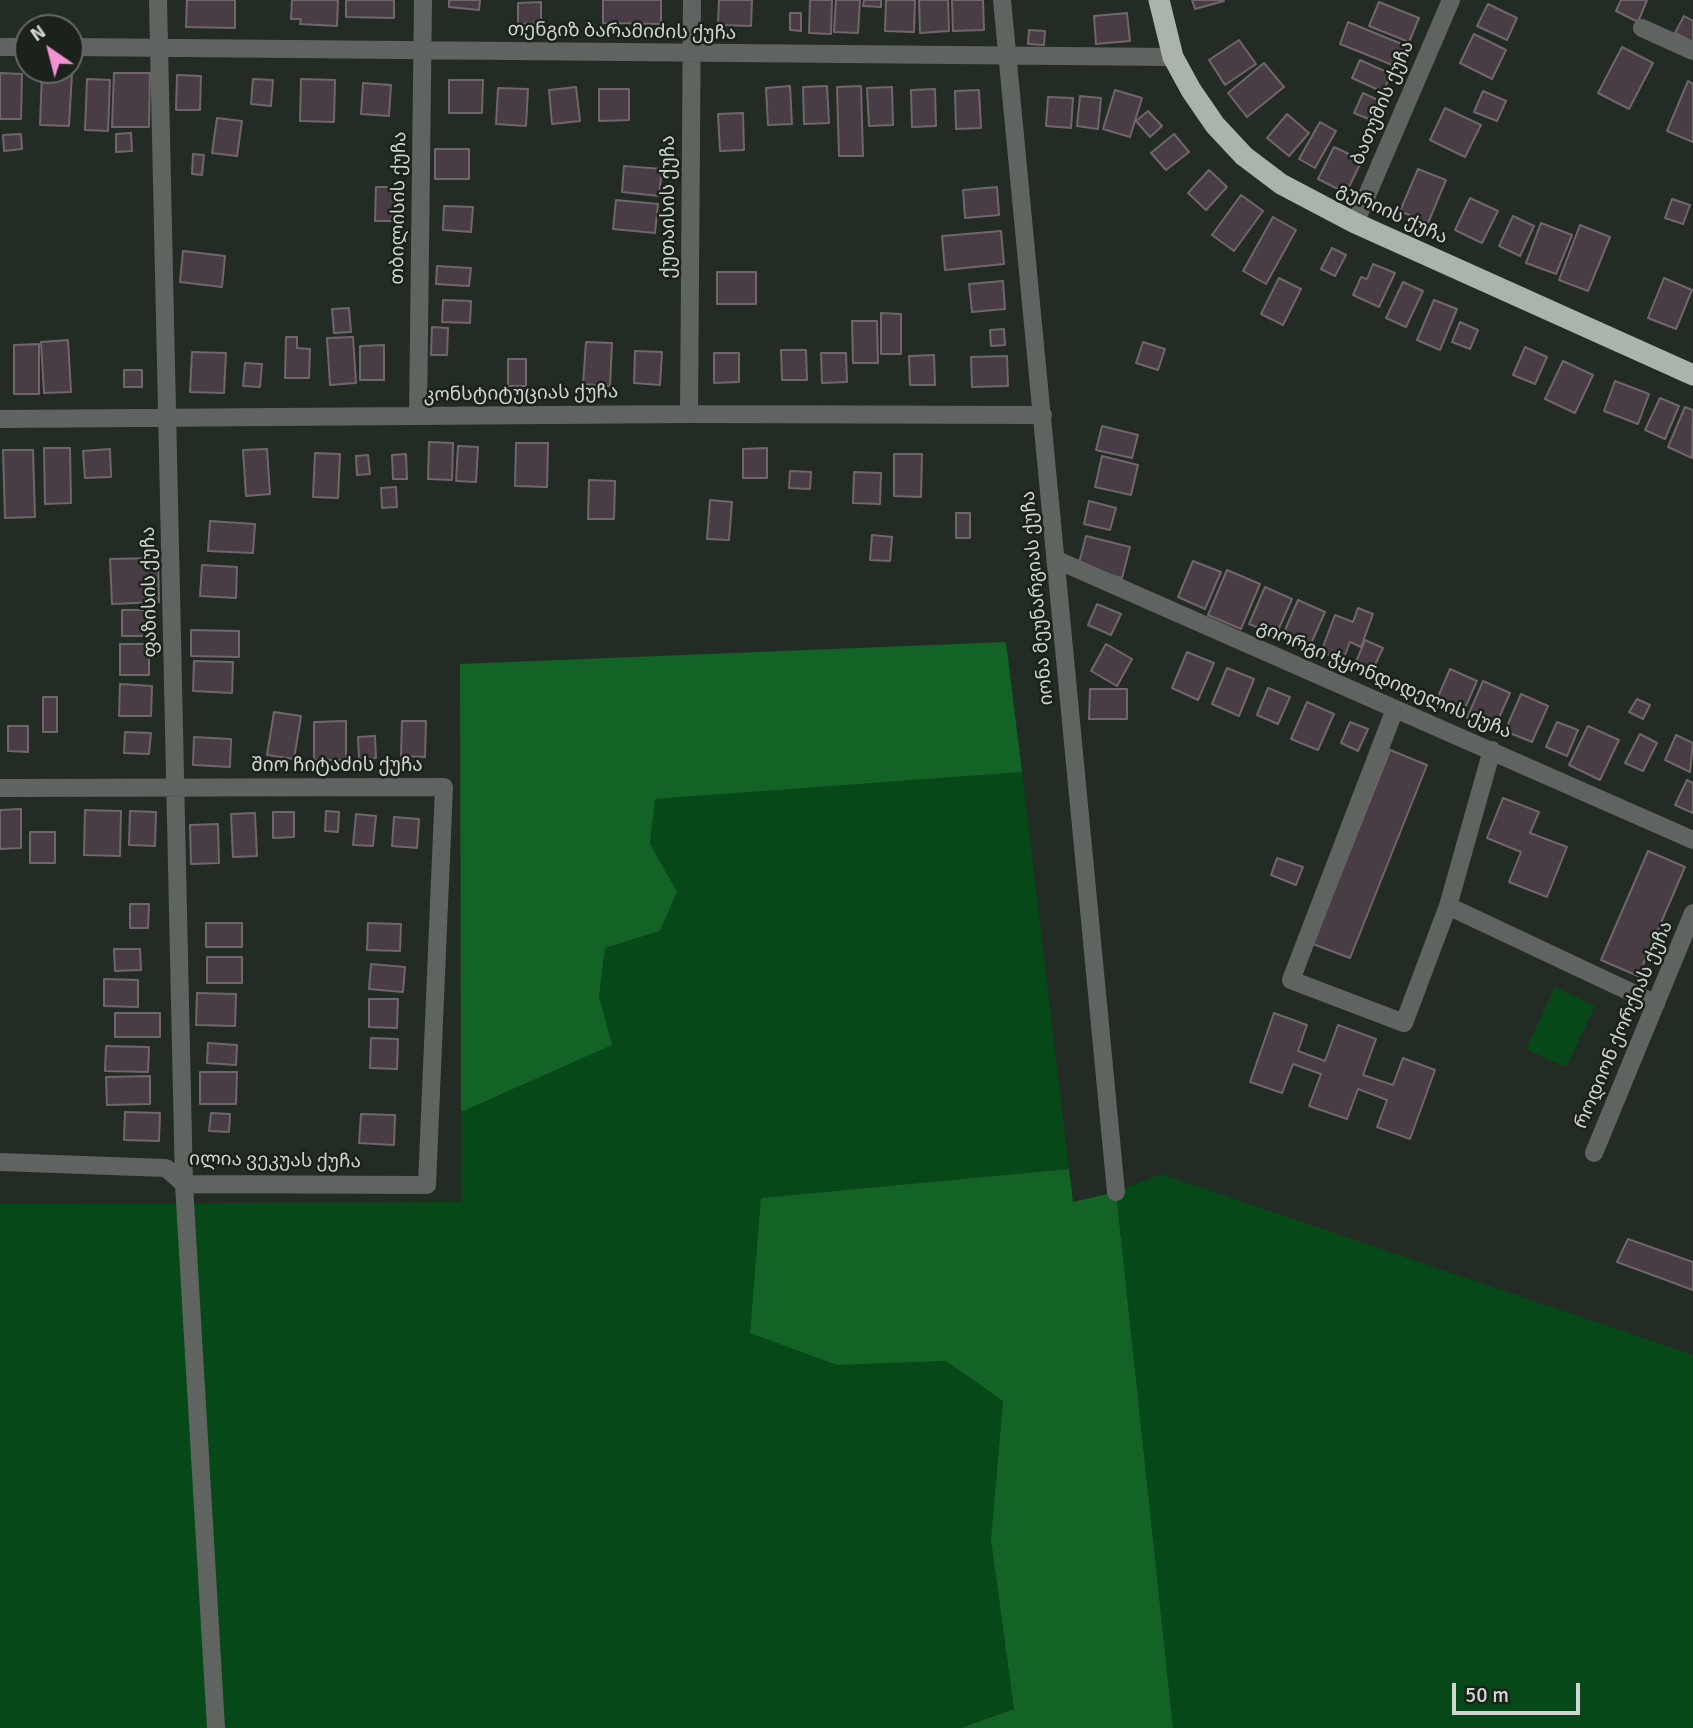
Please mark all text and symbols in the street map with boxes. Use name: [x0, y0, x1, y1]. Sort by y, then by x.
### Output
north arrow: [14, 14, 84, 84]
street label: თენგიზ ბარამიძის ქუჩა: [507, 19, 737, 45]
text: N: [26, 20, 50, 47]
street label: ბათუმის ქუჩა: [1347, 38, 1419, 168]
street label: თბილისის ქუჩა: [386, 131, 412, 285]
street label: ქუთაისის ქუჩა: [658, 135, 680, 279]
street label: გურიის ქუჩა: [1333, 178, 1451, 250]
street label: კონსტიტუციას ქუჩა: [424, 381, 618, 407]
street label: იონა მეუნარგიას ქუჩა: [1017, 490, 1059, 706]
street label: ფაზისის ქუჩა: [137, 526, 163, 658]
street label: გიორგი ჭყონდიდელის ქუჩა: [1253, 616, 1515, 744]
street label: შიო ჩიტაძის ქუჩა: [251, 755, 423, 777]
street label: როდიონ ქორქიას ქუჩა: [1570, 918, 1678, 1132]
street label: ილია ვეკუას ქუჩა: [189, 1148, 361, 1174]
scale bar: [1455, 1668, 1583, 1712]
text: 50 m: [1465, 1682, 1509, 1708]

